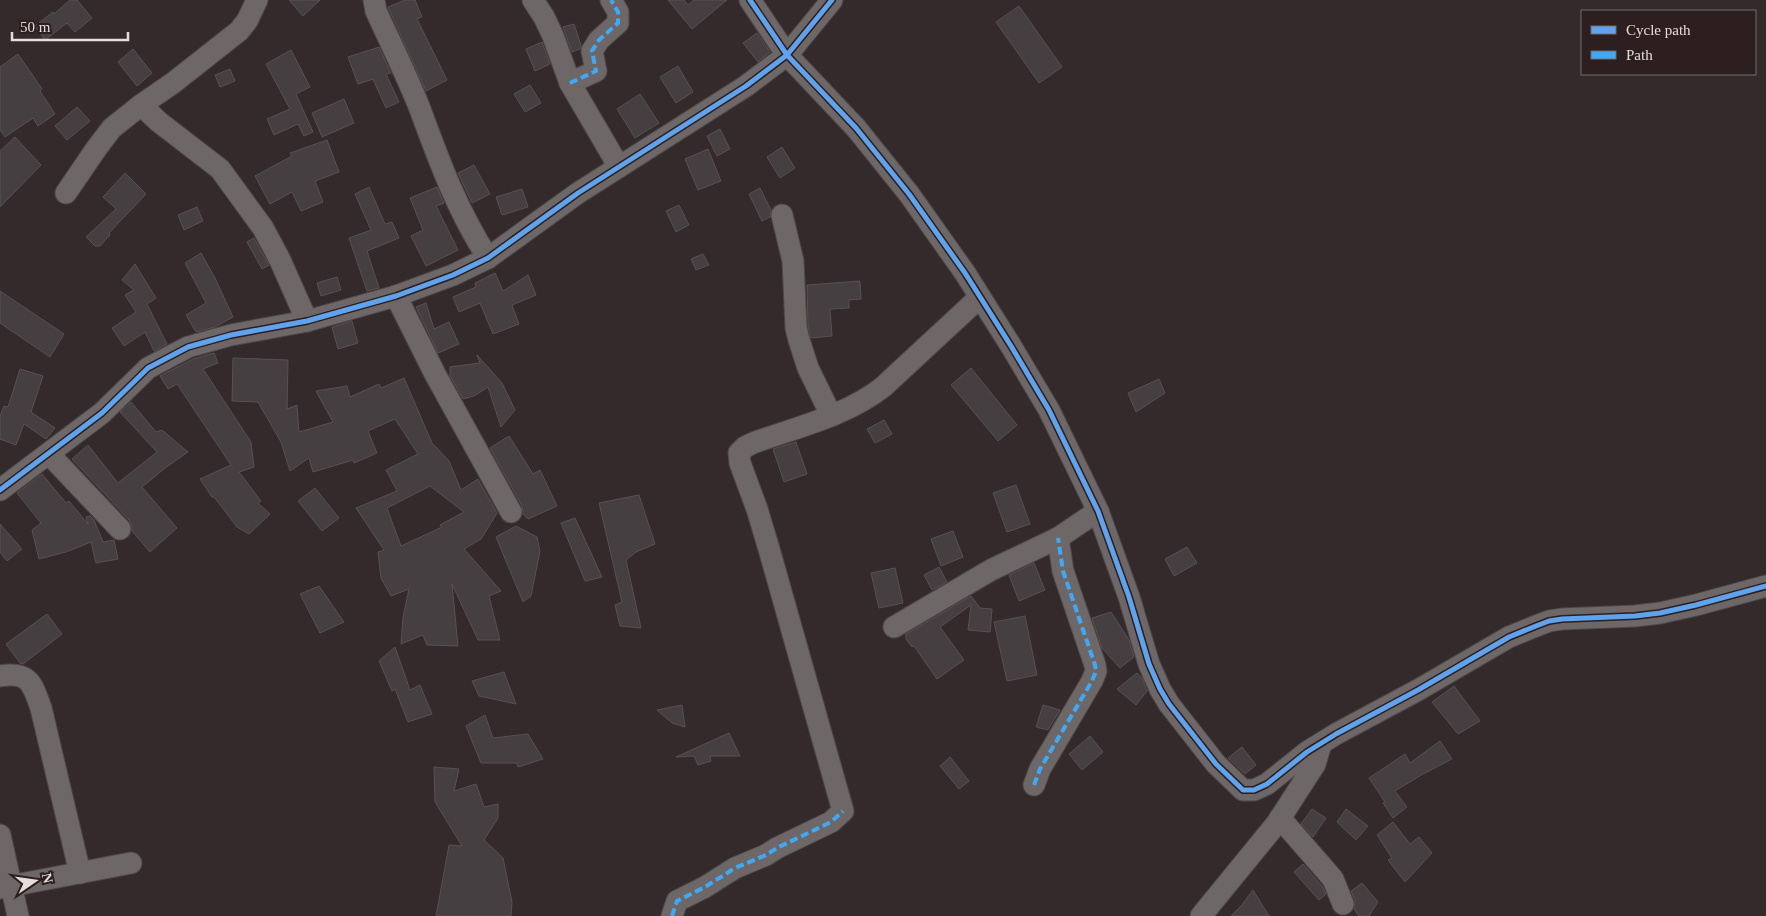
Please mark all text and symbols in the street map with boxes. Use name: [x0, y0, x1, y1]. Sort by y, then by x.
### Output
scale bar: [12, 10, 129, 42]
legend: [1581, 10, 1756, 75]
text: 50 m: [20, 19, 51, 35]
text: Cycle path: [1626, 22, 1691, 38]
text: Path: [1626, 47, 1653, 63]
north arrow: [10, 856, 60, 906]
text: N: [39, 872, 56, 885]

